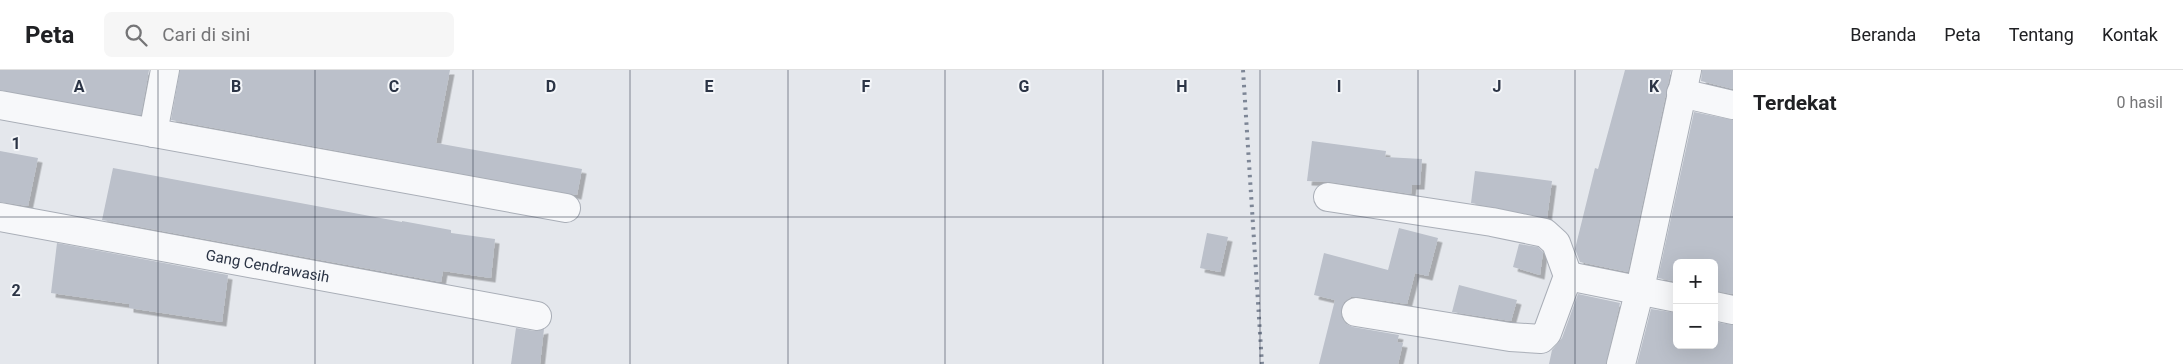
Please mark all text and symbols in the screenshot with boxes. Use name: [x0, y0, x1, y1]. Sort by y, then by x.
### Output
search box: [104, 12, 454, 57]
text: Peta: [25, 21, 74, 49]
icon: search: [122, 21, 150, 49]
text: Cari di sini: [162, 23, 250, 46]
text: Beranda: [1850, 24, 1916, 45]
text: Peta: [1944, 24, 1981, 45]
text: Tentang: [2009, 24, 2074, 45]
text: Kontak: [2102, 24, 2158, 45]
text: A: [74, 77, 85, 96]
text: B: [231, 77, 241, 96]
text: C: [389, 77, 399, 96]
text: D: [546, 77, 556, 96]
text: E: [705, 77, 714, 96]
text: F: [862, 77, 871, 96]
text: G: [1019, 77, 1030, 96]
text: H: [1176, 77, 1188, 96]
text: I: [1337, 77, 1341, 96]
text: J: [1493, 77, 1501, 96]
text: K: [1649, 77, 1660, 96]
text: Terdekat: [1753, 91, 1837, 115]
text: 0 hasil: [2116, 93, 2163, 112]
text: 1: [11, 134, 21, 153]
street label: Gang Cendrawasih: [204, 246, 331, 287]
map controls: [1673, 259, 1718, 349]
button: +: [1673, 259, 1718, 304]
text: 2: [11, 281, 21, 300]
button: −: [1673, 304, 1718, 349]

